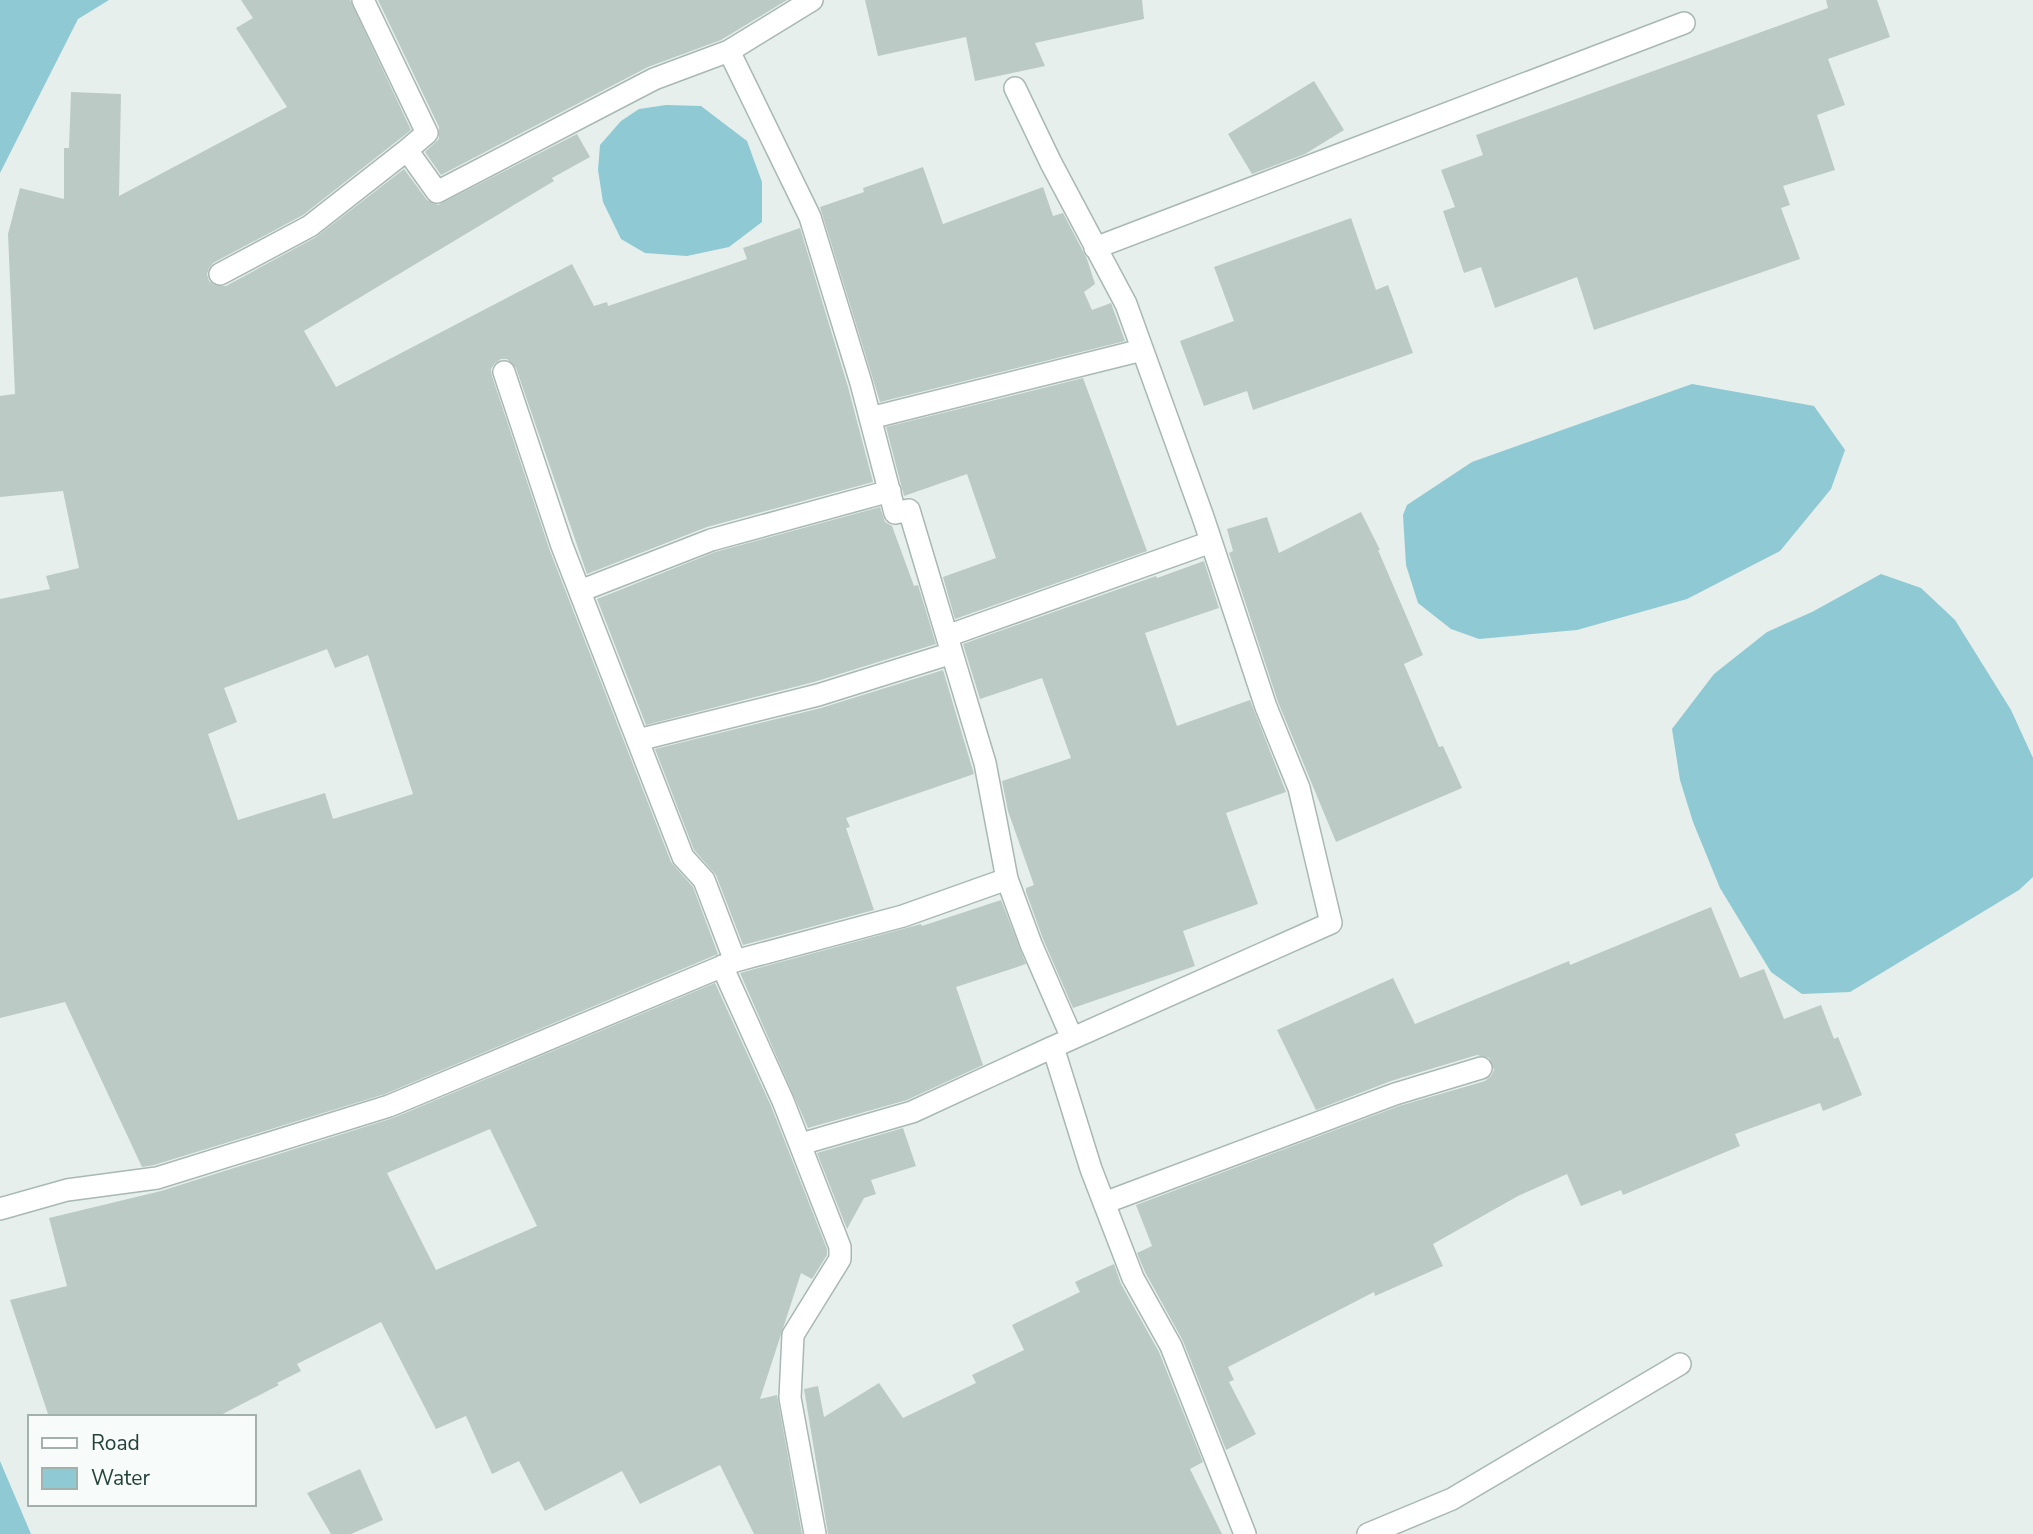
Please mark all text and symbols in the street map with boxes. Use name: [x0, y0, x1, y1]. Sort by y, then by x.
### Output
legend: [28, 1415, 256, 1506]
text: Road: [91, 1429, 140, 1457]
text: Water: [91, 1464, 150, 1492]

